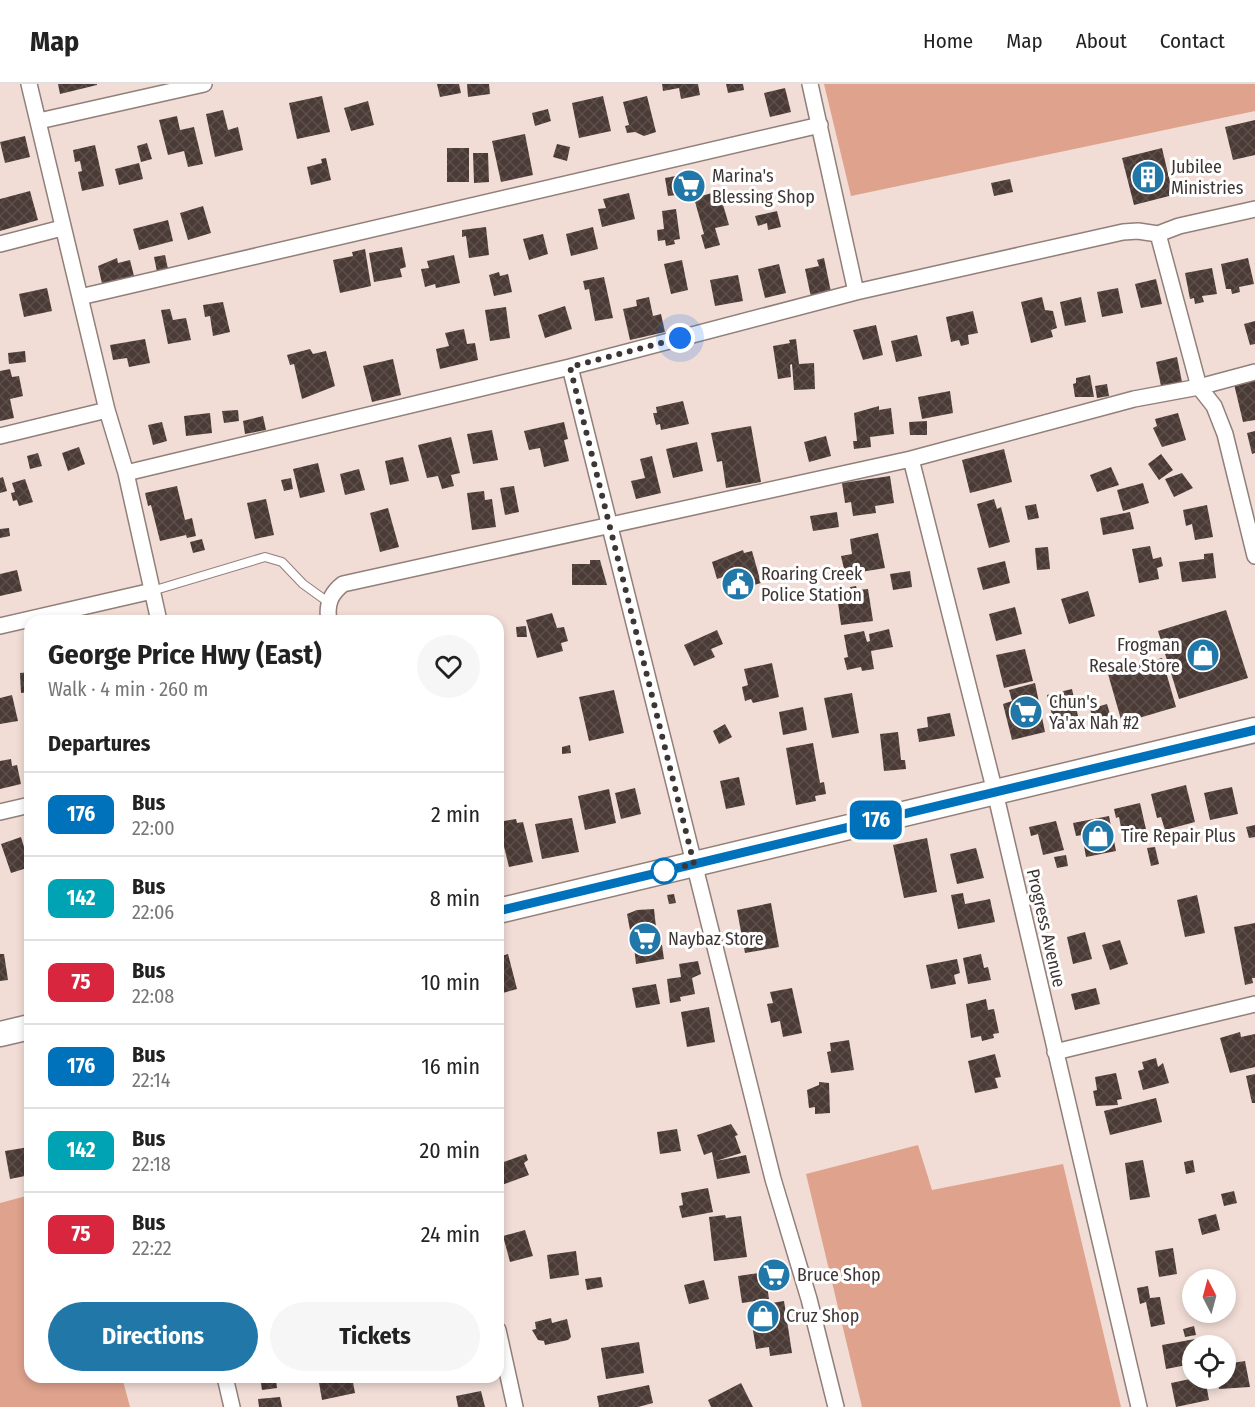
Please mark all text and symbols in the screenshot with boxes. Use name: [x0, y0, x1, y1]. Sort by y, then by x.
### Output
text: Map: [30, 25, 79, 58]
text: Home: [923, 28, 973, 54]
text: Map: [1006, 28, 1043, 54]
text: About: [1076, 28, 1127, 54]
text: Contact: [1160, 28, 1225, 54]
place label: Jubilee Ministries: [1171, 156, 1244, 199]
building icon: Jubilee Ministries: [1130, 159, 1166, 195]
place label: Marina's Blessing Shop: [712, 165, 815, 208]
supermarket icon: Marina's Blessing Shop: [671, 168, 707, 204]
your location: [665, 323, 695, 353]
place label: Roaring Creek Police Station: [761, 563, 863, 606]
public building icon: Roaring Creek Police Station: [720, 566, 756, 602]
place label: Frogman Resale Store: [1089, 634, 1180, 677]
button: heart: [417, 635, 480, 698]
shop icon: Frogman Resale Store: [1185, 637, 1221, 673]
text: George Price Hwy (East): [48, 638, 322, 671]
text: Walk · 4 min · 260 m: [48, 677, 208, 701]
place label: Chun's Ya'ax Nah #2: [1049, 691, 1139, 734]
supermarket icon: Chun's Ya'ax Nah #2: [1008, 694, 1044, 730]
text: Departures: [48, 730, 150, 757]
text: Bus: [132, 789, 165, 816]
line badge: 176: [842, 800, 910, 840]
text: 176: [67, 801, 95, 827]
text: 2 min: [431, 801, 480, 828]
text: 176: [862, 807, 890, 833]
text: 22:00: [132, 816, 175, 840]
shop icon: Tire Repair Plus: [1080, 818, 1116, 854]
place label: Tire Repair Plus: [1121, 825, 1236, 847]
unlabelled marker: [651, 858, 677, 884]
street label: Progress Avenue: [1022, 867, 1070, 989]
text: Bus: [132, 873, 165, 900]
text: 142: [66, 885, 96, 911]
text: 8 min: [430, 885, 480, 912]
text: 22:06: [132, 900, 174, 924]
supermarket icon: Naybaz Store: [627, 921, 663, 957]
place label: Naybaz Store: [668, 928, 764, 950]
text: Bus: [132, 957, 165, 984]
text: 75: [71, 969, 91, 995]
text: 10 min: [421, 969, 480, 996]
text: 22:08: [132, 984, 174, 1008]
text: Bus: [132, 1041, 165, 1068]
text: 176: [67, 1053, 95, 1079]
text: 16 min: [421, 1053, 480, 1080]
text: 22:14: [132, 1068, 171, 1092]
text: Bus: [132, 1125, 165, 1152]
text: 142: [66, 1137, 96, 1163]
text: 20 min: [420, 1137, 480, 1164]
text: 22:18: [132, 1152, 171, 1176]
text: Bus: [132, 1209, 165, 1236]
text: 75: [71, 1221, 91, 1247]
text: 24 min: [421, 1221, 480, 1248]
text: 22:22: [132, 1236, 172, 1260]
supermarket icon: Bruce Shop: [756, 1257, 792, 1293]
place label: Bruce Shop: [797, 1264, 880, 1286]
north arrow: [1182, 1269, 1236, 1323]
map controls: [1182, 1269, 1236, 1389]
shop icon: Cruz Shop: [745, 1298, 781, 1334]
button: Directions: [48, 1302, 258, 1371]
button: Tickets: [270, 1302, 480, 1371]
place label: Cruz Shop: [786, 1305, 859, 1327]
button: locate: [1182, 1335, 1236, 1389]

